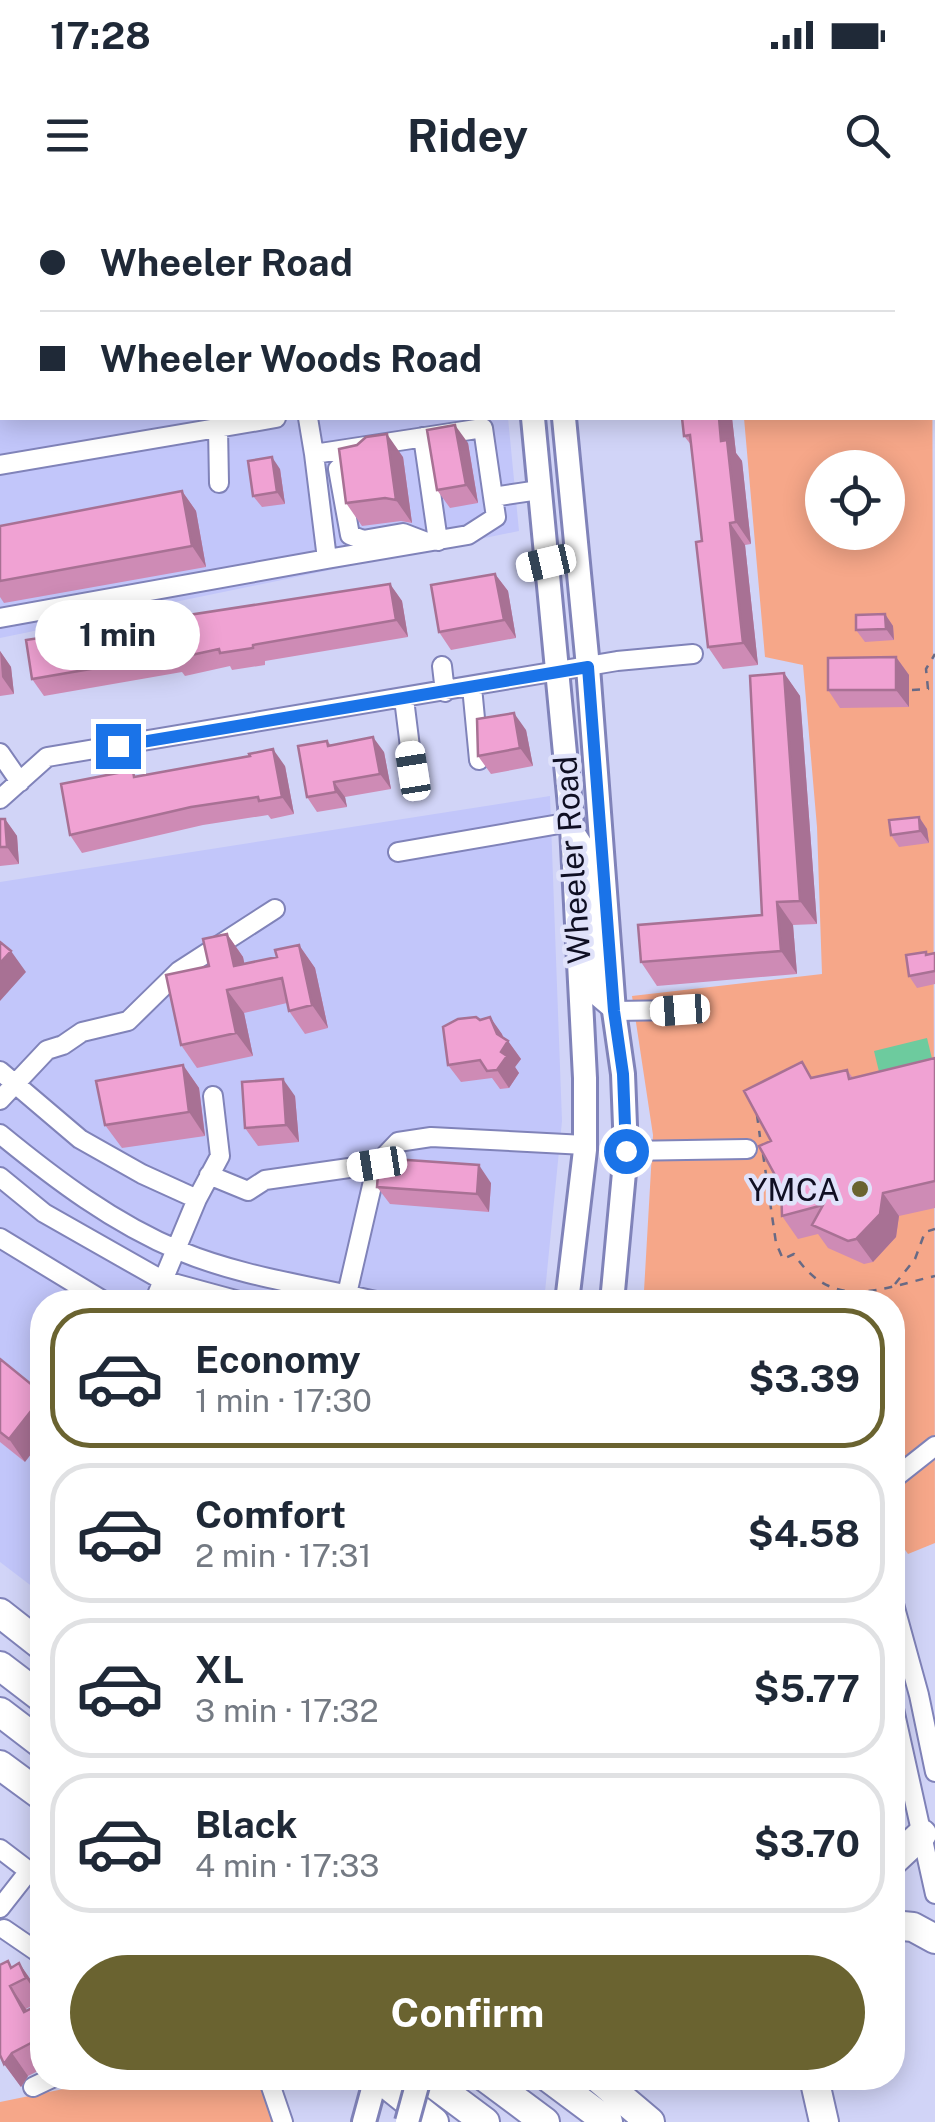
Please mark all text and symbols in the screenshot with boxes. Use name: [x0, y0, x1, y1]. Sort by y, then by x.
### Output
text: 17:28: [50, 13, 151, 58]
icon: menu: [40, 108, 95, 163]
icon: search: [840, 108, 895, 163]
text: Ridey: [407, 109, 528, 162]
text: Wheeler Road: [100, 240, 353, 285]
text: Wheeler Woods Road: [100, 336, 482, 381]
map controls: [805, 450, 905, 550]
button: locate: [805, 450, 905, 550]
car: [513, 542, 579, 584]
callout: 1 min: [36, 601, 200, 671]
text: 1 min: [79, 616, 156, 653]
route end: [96, 724, 141, 769]
car: [393, 739, 433, 803]
street label: Wheeler Road: [546, 755, 598, 965]
car: [649, 993, 711, 1027]
route start: [604, 1129, 649, 1174]
car: [345, 1144, 409, 1184]
place label: YMCA: [748, 1171, 840, 1208]
marker: YMCA: [849, 1178, 871, 1200]
icon: car: [75, 1333, 165, 1423]
text: Economy: [195, 1337, 361, 1382]
text: $3.39: [748, 1356, 860, 1401]
text: 1 min · 17:30: [195, 1382, 372, 1419]
icon: car: [75, 1488, 165, 1578]
text: Comfort: [195, 1492, 346, 1537]
text: $4.58: [748, 1511, 860, 1556]
text: 2 min · 17:31: [195, 1537, 371, 1574]
icon: car: [75, 1643, 165, 1733]
text: XL: [195, 1647, 244, 1692]
text: $5.77: [754, 1666, 860, 1711]
text: 3 min · 17:32: [195, 1692, 379, 1729]
icon: car: [75, 1798, 165, 1888]
text: Black: [195, 1802, 298, 1847]
text: $3.70: [754, 1821, 860, 1866]
text: 4 min · 17:33: [195, 1847, 379, 1884]
button: Confirm: [70, 1955, 865, 2070]

